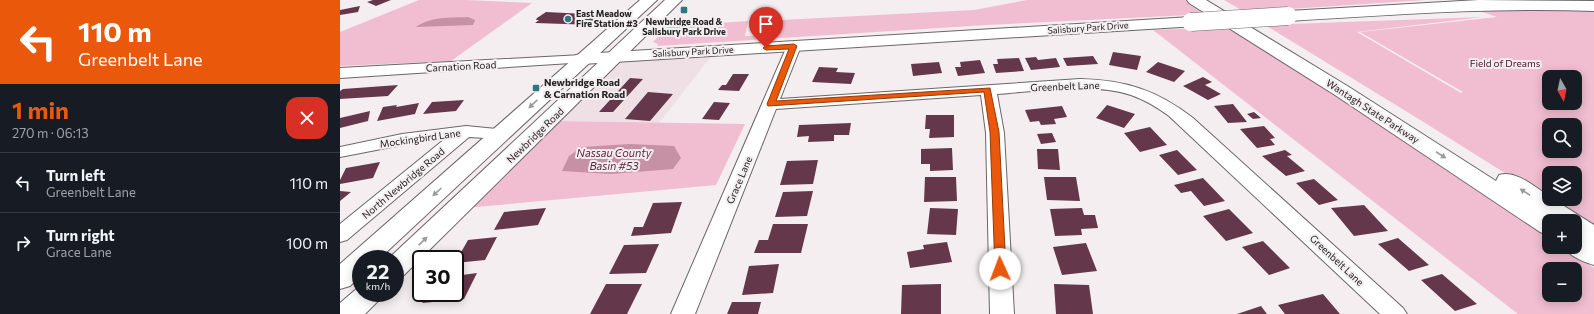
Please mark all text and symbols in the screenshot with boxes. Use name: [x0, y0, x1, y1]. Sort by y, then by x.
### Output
marker: Newbridge Road & Salisbury Park Drive: [679, 5, 689, 15]
pin: [749, 7.0, 783, 48]
place label: East Meadow Fire Station #3: [576, 8, 638, 29]
icon: arrive: [755, 13, 777, 35]
text: 110 m: [78, 14, 152, 48]
marker: East Meadow Fire Station #3: [563, 14, 573, 24]
icon: left: [12, 16, 64, 68]
place label: Newbridge Road & Salisbury Park Drive: [642, 16, 726, 37]
street label: Salisbury Park Drive: [1047, 19, 1129, 36]
street label: Salisbury Park Drive: [652, 44, 734, 59]
text: Greenbelt Lane: [78, 48, 202, 70]
park label: Field of Dreams: [1470, 57, 1541, 69]
street label: Carnation Road: [425, 58, 497, 74]
north arrow: [1542, 70, 1582, 110]
map controls: [1542, 70, 1582, 302]
place label: Newbridge Road & Carnation Road: [544, 76, 625, 100]
street label: Wantagh State Parkway: [1324, 76, 1422, 146]
street label: Greenbelt Lane: [1030, 79, 1100, 93]
marker: Newbridge Road & Carnation Road: [531, 83, 541, 93]
text: 1 min: [12, 95, 69, 124]
button: close: [286, 97, 328, 139]
one-way arrow: [528, 99, 538, 109]
street label: Newbridge Road: [504, 105, 566, 165]
button: search: [1542, 118, 1582, 158]
text: 270 m · 06:13: [12, 125, 89, 141]
street label: Mockingbird Lane: [379, 126, 461, 150]
street label: North Newbridge Road: [359, 145, 447, 221]
water label: Nassau County Basin #53: [577, 146, 652, 172]
one-way arrow: [1436, 151, 1446, 159]
street label: Grace Lane: [724, 154, 754, 206]
text: Turn left: [46, 166, 105, 184]
button: layers: [1542, 166, 1582, 206]
icon: left: [12, 172, 34, 194]
text: 110 m: [289, 174, 328, 192]
text: Greenbelt Lane: [46, 184, 136, 200]
one-way arrow: [432, 187, 442, 196]
one-way arrow: [1520, 188, 1531, 196]
button: +: [1542, 214, 1582, 254]
text: Turn right: [46, 226, 115, 244]
icon: right: [12, 232, 34, 254]
street label: Greenbelt Lane: [1308, 232, 1366, 288]
text: 100 m: [286, 234, 328, 252]
one-way arrow: [418, 237, 428, 246]
text: Grace Lane: [46, 244, 112, 260]
position arrow: [979, 248, 1021, 290]
speed limit sign: 30: [412, 250, 464, 302]
text: 22: [367, 259, 389, 283]
button: −: [1542, 262, 1582, 302]
text: km/h: [366, 280, 390, 292]

